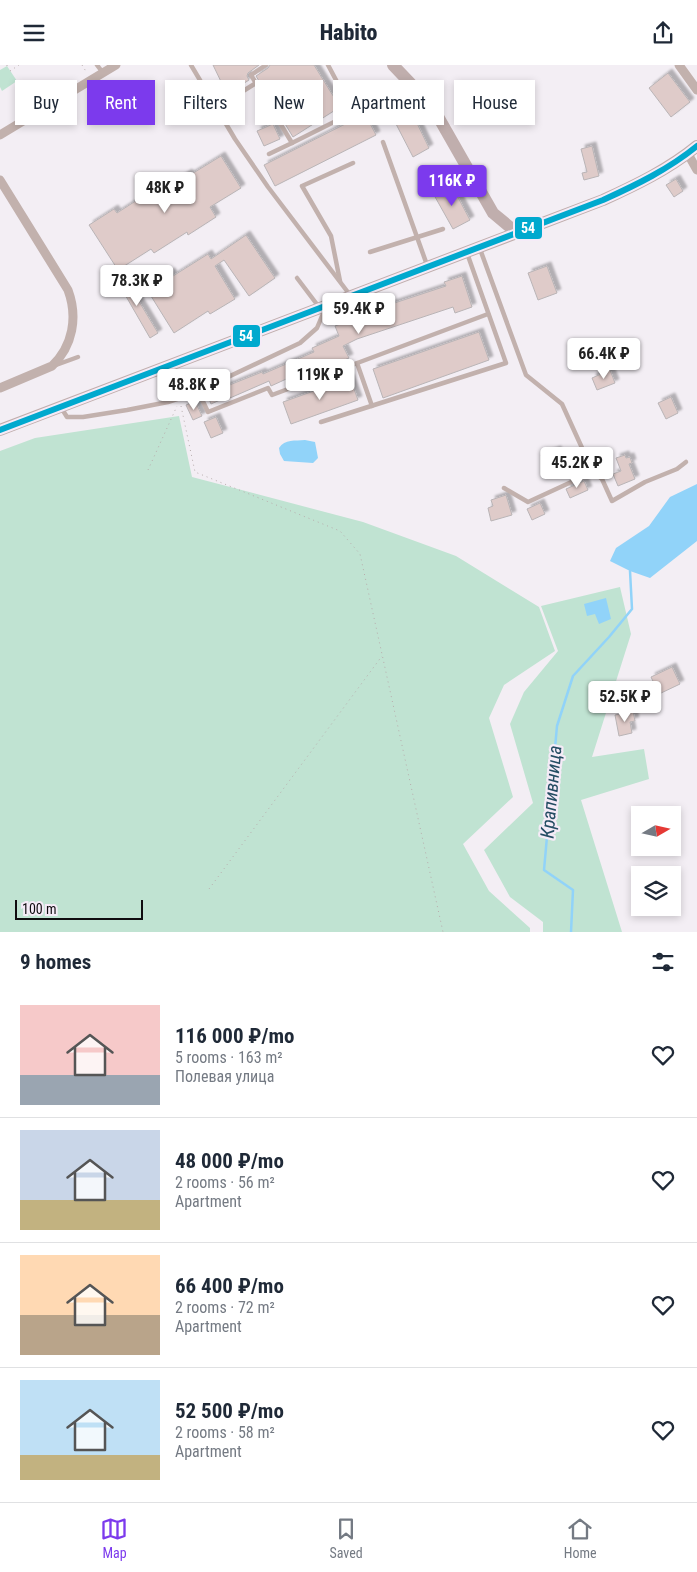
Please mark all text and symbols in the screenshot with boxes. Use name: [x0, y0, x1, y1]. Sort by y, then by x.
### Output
icon: menu: [20, 19, 48, 47]
icon: share: [649, 19, 677, 47]
text: Habito: [320, 20, 377, 45]
chip: Buy: [15, 80, 77, 125]
chip: Rent: [87, 80, 155, 125]
chip: Filters: [165, 80, 245, 125]
chip: New: [255, 80, 323, 125]
chip: Apartment: [333, 80, 444, 125]
chip: House: [454, 80, 535, 125]
pin: 116K ₽: [411, 165, 493, 207]
pin: 48K ₽: [130, 171, 200, 214]
text: 116K ₽: [429, 171, 475, 190]
text: 48K ₽: [146, 178, 184, 197]
line badge: 54: [514, 216, 543, 240]
text: 54: [521, 220, 535, 236]
pin: 78.3K ₽: [91, 265, 183, 307]
text: 78.3K ₽: [111, 271, 163, 290]
pin: 59.4K ₽: [313, 293, 405, 335]
text: 59.4K ₽: [333, 299, 385, 318]
line badge: 54: [232, 324, 261, 348]
text: 54: [239, 328, 253, 344]
pin: 66.4K ₽: [558, 337, 650, 380]
text: 66.4K ₽: [578, 344, 630, 363]
pin: 119K ₽: [279, 359, 361, 401]
text: 119K ₽: [297, 365, 343, 384]
pin: 48.8K ₽: [148, 369, 240, 411]
text: 48.8K ₽: [168, 375, 220, 394]
pin: 45.2K ₽: [531, 447, 623, 489]
text: 45.2K ₽: [551, 453, 603, 472]
pin: 52.5K ₽: [579, 681, 671, 723]
text: 52.5K ₽: [599, 687, 651, 706]
water label: Крапивница: [535, 744, 567, 840]
north arrow: [631, 806, 681, 856]
map controls: [631, 806, 681, 916]
button: layers: [631, 866, 681, 916]
scale bar: [15, 897, 142, 920]
text: 100 m: [22, 901, 57, 917]
icon: filters: [649, 948, 677, 976]
text: 9 homes: [20, 950, 91, 974]
text: 116 000 ₽/mo: [175, 1024, 295, 1048]
icon: home: [60, 1025, 120, 1085]
icon: heart: [649, 1041, 677, 1069]
text: 5 rooms · 163 m²: [175, 1048, 283, 1067]
text: Полевая улица: [175, 1067, 274, 1086]
text: 48 000 ₽/mo: [175, 1149, 284, 1173]
icon: home: [60, 1150, 120, 1210]
icon: heart: [649, 1166, 677, 1194]
text: 2 rooms · 56 m²: [175, 1173, 275, 1192]
text: Apartment: [175, 1192, 242, 1211]
text: 66 400 ₽/mo: [175, 1274, 284, 1298]
icon: home: [60, 1275, 120, 1335]
icon: heart: [649, 1291, 677, 1319]
text: 2 rooms · 72 m²: [175, 1298, 275, 1317]
text: Apartment: [175, 1317, 242, 1336]
text: 52 500 ₽/mo: [175, 1399, 284, 1423]
icon: home: [60, 1400, 120, 1460]
icon: heart: [649, 1416, 677, 1444]
text: 2 rooms · 58 m²: [175, 1423, 275, 1442]
text: Apartment: [175, 1442, 242, 1461]
tab: Map: [100, 1515, 128, 1561]
tab: Saved: [329, 1515, 363, 1561]
tab: Home: [564, 1515, 597, 1561]

